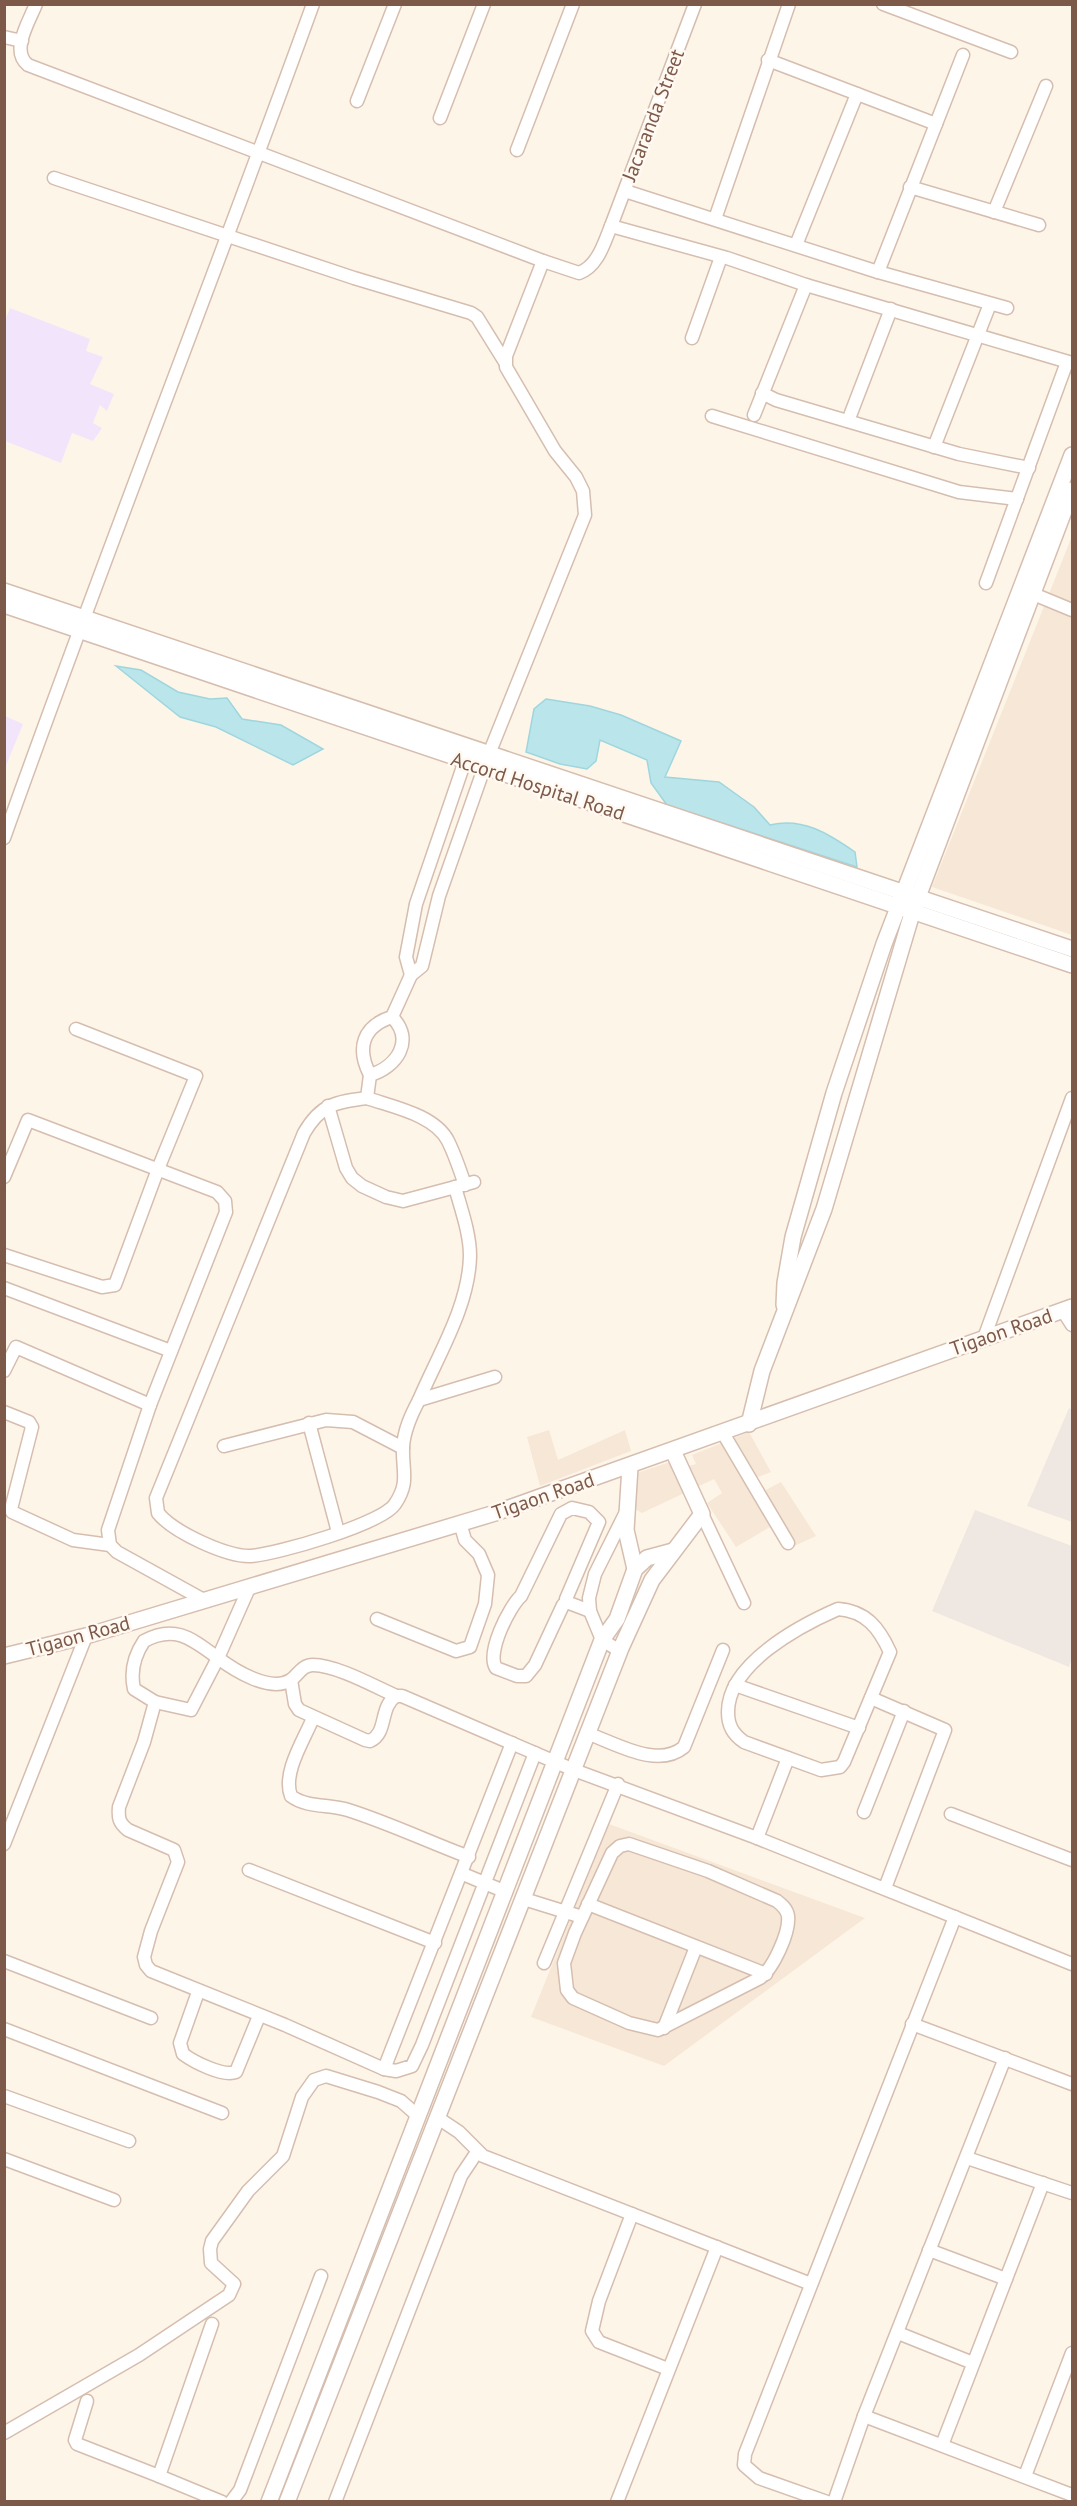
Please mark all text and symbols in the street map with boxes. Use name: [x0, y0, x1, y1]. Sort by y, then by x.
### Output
street label: Jacaranda Street: [616, 45, 690, 186]
street label: Accord Hospital Road: [448, 746, 628, 826]
street label: Tigaon Road: [946, 1302, 1056, 1362]
street label: Tigaon Road: [488, 1466, 598, 1526]
street label: Tigaon Road: [23, 1610, 133, 1662]

